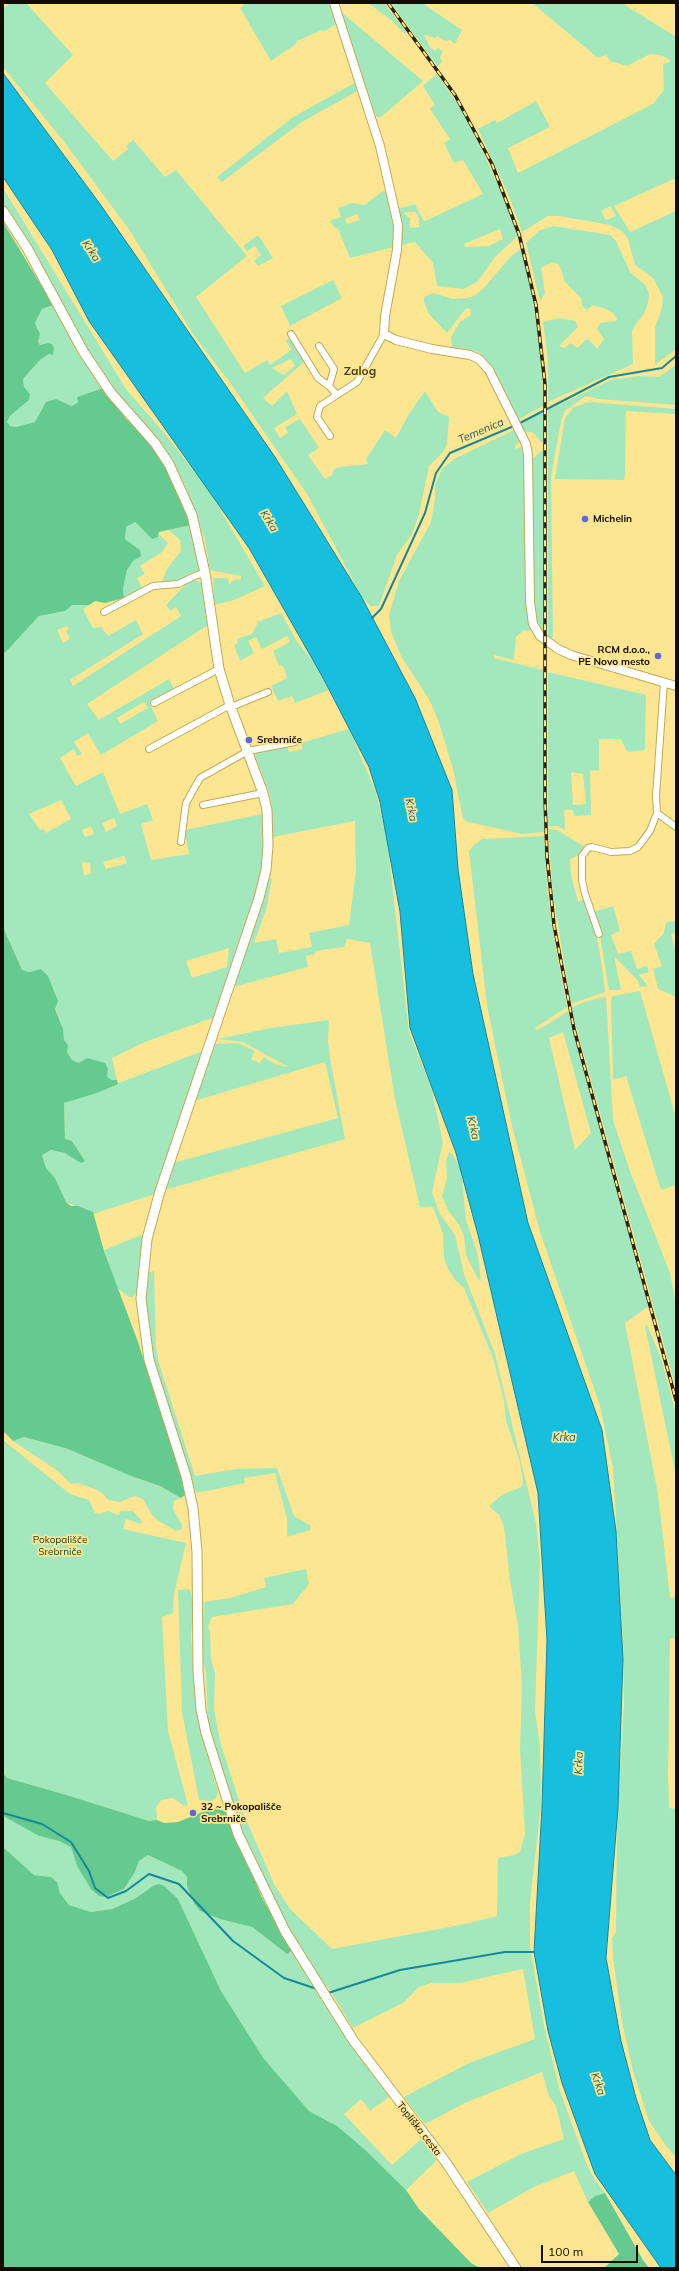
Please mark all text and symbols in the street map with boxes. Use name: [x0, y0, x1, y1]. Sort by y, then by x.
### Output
water label: Krka: [79, 238, 103, 264]
district label: Zalog: [344, 364, 376, 378]
water label: Temenica: [456, 415, 506, 447]
water label: Krka: [257, 508, 281, 534]
place label: Michelin: [593, 513, 632, 525]
marker: Michelin: [580, 514, 590, 524]
place label: RCM d.o.o., PE Novo mesto: [578, 644, 650, 668]
marker: RCM d.o.o., PE Novo mesto: [653, 651, 663, 661]
place label: Srebrniče: [257, 734, 302, 746]
marker: Srebrniče: [244, 735, 254, 745]
water label: Krka: [402, 797, 420, 823]
water label: Krka: [464, 1115, 482, 1141]
water label: Krka: [552, 1431, 576, 1445]
park label: Pokopališče Srebrniče: [33, 1534, 87, 1558]
water label: Krka: [572, 1751, 586, 1775]
place label: 32 ~ Pokopališče Srebrniče: [201, 1801, 281, 1824]
marker: 32 ~ Pokopališče Srebrniče: [188, 1808, 198, 1818]
water label: Krka: [588, 2071, 608, 2097]
street label: Topliška cesta: [394, 2100, 444, 2158]
scale bar: [543, 2237, 640, 2263]
text: 100 m: [548, 2244, 583, 2259]

